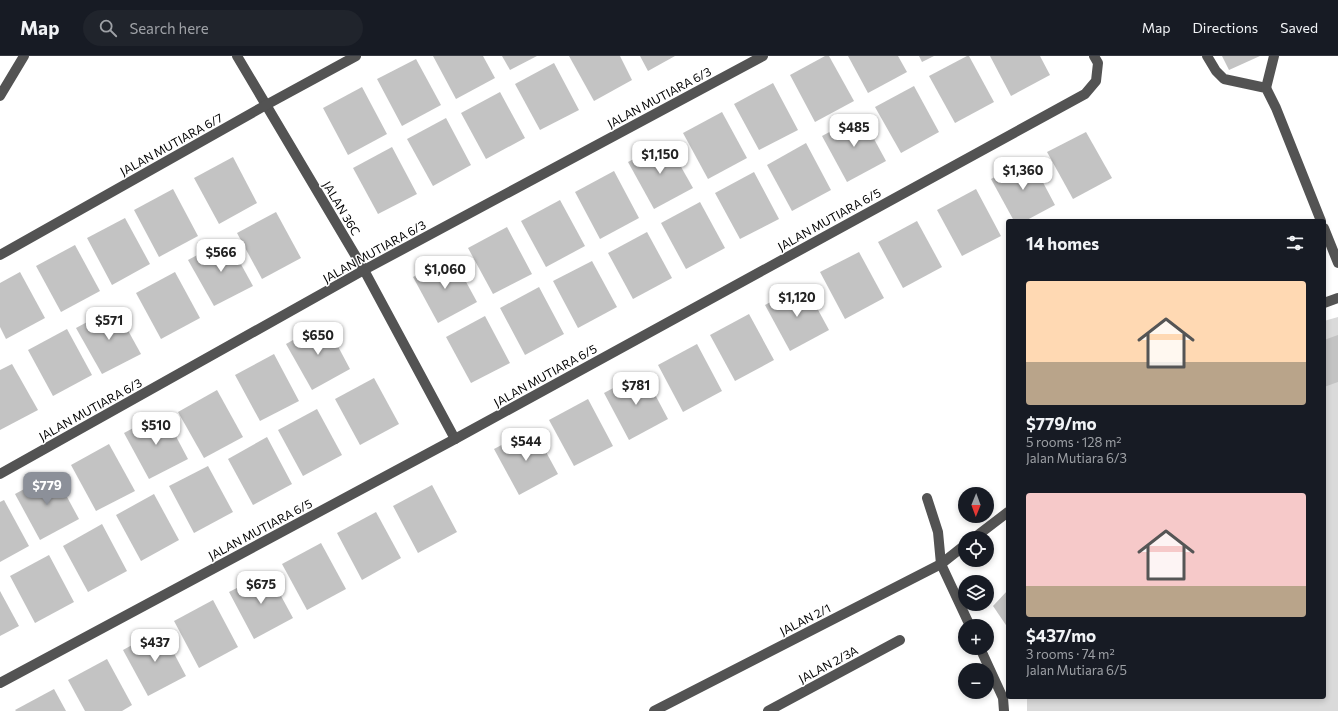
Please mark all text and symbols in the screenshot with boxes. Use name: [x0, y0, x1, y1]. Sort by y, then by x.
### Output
search box: [83, 10, 363, 46]
text: Map: [20, 16, 59, 39]
icon: search: [97, 17, 119, 39]
text: Search here: [129, 19, 209, 37]
text: Map: [1142, 19, 1171, 36]
text: Directions: [1193, 19, 1258, 36]
text: Saved: [1280, 19, 1318, 36]
street label: JALAN MUTIARA 6/3: [605, 64, 714, 131]
street label: JALAN MUTIARA 6/7: [117, 110, 225, 179]
pin: $485: [830, 114, 878, 148]
text: $485: [838, 119, 870, 135]
pin: $1,150: [627, 141, 693, 175]
text: $1,150: [641, 146, 679, 162]
pin: $1,360: [990, 157, 1056, 191]
text: $1,360: [1003, 162, 1043, 178]
street label: JALAN 36C: [320, 178, 364, 238]
street label: JALAN MUTIARA 6/5: [775, 185, 884, 254]
street label: JALAN MUTIARA 6/3: [320, 217, 429, 286]
icon: filters: [1284, 232, 1306, 254]
text: 14 homes: [1026, 233, 1099, 254]
pin: $566: [197, 239, 245, 273]
text: $566: [205, 244, 237, 260]
pin: $1,060: [412, 256, 478, 290]
text: $1,060: [424, 261, 466, 277]
pin: $1,120: [764, 284, 830, 318]
text: $1,120: [778, 289, 816, 305]
pin: $571: [85, 307, 133, 341]
icon: home: [1130, 307, 1202, 379]
text: $571: [95, 312, 123, 328]
pin: $650: [294, 322, 342, 356]
text: $650: [302, 327, 334, 343]
street label: JALAN MUTIARA 6/5: [491, 341, 600, 410]
pin: $781: [612, 372, 660, 406]
street label: JALAN MUTIARA 6/3: [36, 375, 145, 444]
text: $781: [622, 377, 650, 393]
pin: $510: [132, 412, 180, 446]
text: $779/mo: [1026, 413, 1097, 434]
text: $510: [141, 417, 171, 433]
pin: $544: [502, 428, 550, 462]
text: $544: [511, 433, 542, 449]
text: 5 rooms · 128 m²: [1026, 434, 1121, 450]
text: Jalan Mutiara 6/3: [1026, 450, 1127, 466]
pin: $779: [23, 472, 71, 506]
text: $779: [32, 477, 62, 493]
north arrow: [958, 487, 994, 523]
map controls: [958, 487, 994, 699]
street label: JALAN MUTIARA 6/5: [206, 496, 315, 563]
icon: home: [1130, 519, 1202, 591]
button: locate: [958, 531, 994, 567]
pin: $675: [237, 571, 285, 605]
button: layers: [958, 575, 994, 611]
text: $675: [246, 576, 276, 592]
street label: JALAN 2/1: [777, 600, 833, 639]
button: +: [958, 619, 994, 655]
text: $437/mo: [1026, 625, 1096, 646]
pin: $437: [131, 629, 179, 663]
text: $437: [140, 634, 170, 650]
street label: JALAN 2/3A: [796, 643, 861, 686]
text: 3 rooms · 74 m²: [1026, 646, 1115, 662]
text: Jalan Mutiara 6/5: [1026, 662, 1127, 678]
button: −: [958, 663, 994, 699]

